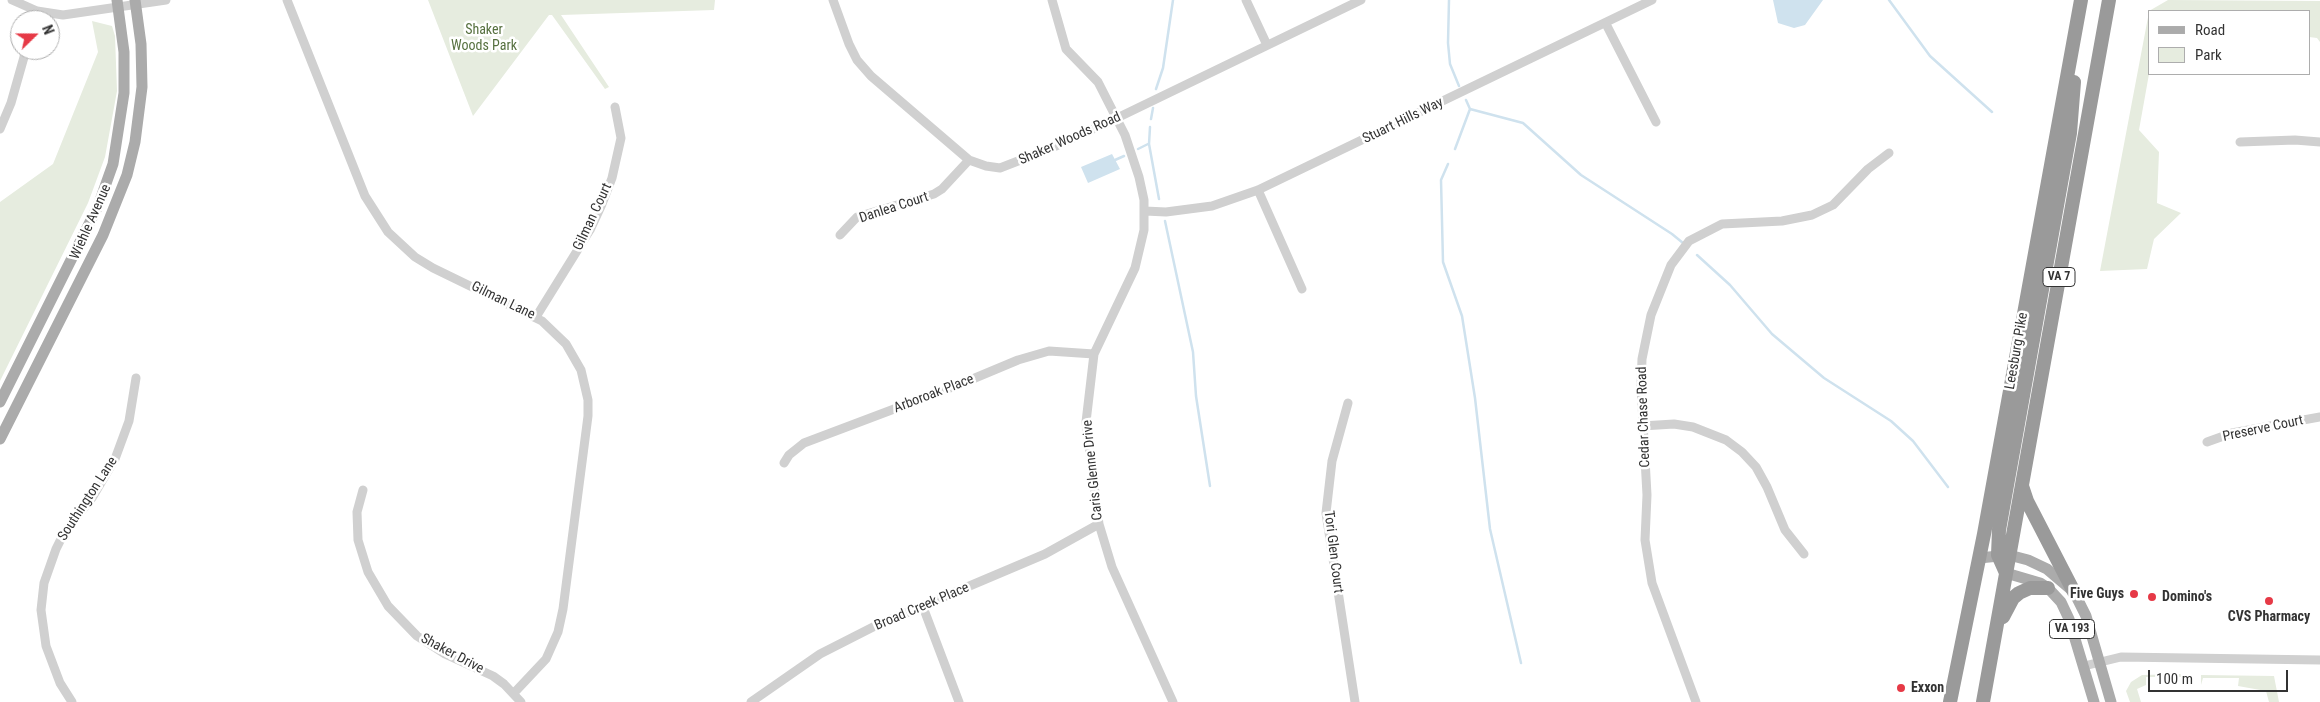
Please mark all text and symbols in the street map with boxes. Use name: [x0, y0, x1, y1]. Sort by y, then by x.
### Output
north arrow: [10, 10, 60, 60]
legend: [2148, 10, 2310, 75]
text: Road: [2195, 21, 2225, 39]
park label: Shaker Woods Park: [451, 22, 517, 54]
text: N: [39, 23, 57, 37]
text: Park: [2195, 46, 2222, 64]
street label: Stuart Hills Way: [1360, 94, 1446, 148]
street label: Shaker Woods Road: [1016, 109, 1124, 169]
street label: Gilman Court: [570, 181, 616, 253]
street label: Wiehle Avenue: [67, 182, 115, 262]
street label: Danlea Court: [857, 189, 931, 227]
road number: VA 7: [2043, 268, 2075, 286]
street label: Gilman Lane: [468, 278, 538, 324]
street label: Leesburg Pike: [2002, 311, 2032, 391]
street label: Cedar Chase Road: [1634, 366, 1654, 468]
street label: Arboroak Place: [892, 371, 976, 417]
street label: Preserve Court: [2221, 412, 2305, 446]
street label: Caris Glenne Drive: [1079, 419, 1107, 521]
street label: Southington Lane: [55, 454, 121, 544]
street label: Tori Glen Court: [1320, 510, 1346, 594]
street label: Broad Creek Place: [872, 580, 972, 634]
place label: Five Guys: [2070, 586, 2124, 602]
marker: Five Guys: [2128, 588, 2140, 600]
place label: Domino's: [2162, 589, 2212, 605]
marker: Domino's: [2146, 591, 2158, 603]
marker: CVS Pharmacy: [2263, 595, 2275, 607]
place label: CVS Pharmacy: [2228, 609, 2310, 625]
road number: VA 193: [2050, 620, 2094, 638]
street label: Shaker Drive: [418, 630, 486, 678]
scale bar: [2150, 660, 2290, 692]
text: 100 m: [2156, 670, 2193, 688]
place label: Exxon: [1911, 680, 1944, 696]
marker: Exxon: [1895, 682, 1907, 694]

